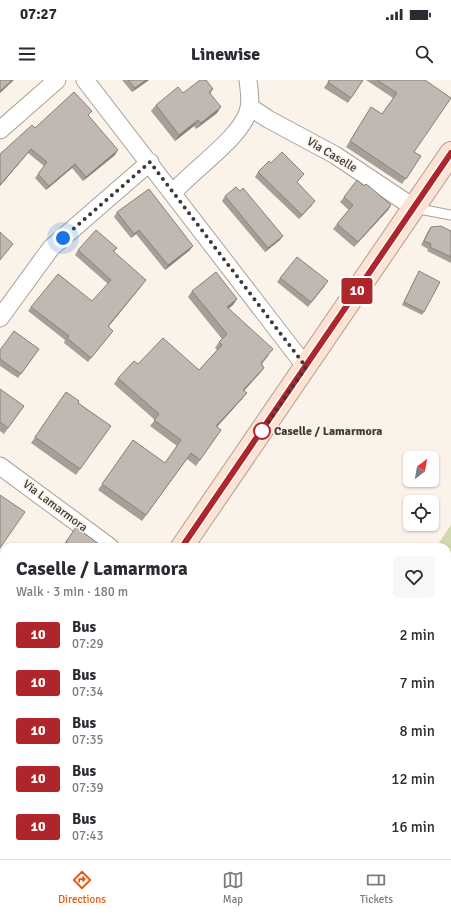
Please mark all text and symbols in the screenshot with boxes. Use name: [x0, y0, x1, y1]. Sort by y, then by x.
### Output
text: 07:27: [20, 5, 57, 23]
icon: menu: [16, 43, 38, 65]
text: Linewise: [191, 43, 260, 65]
icon: search: [413, 43, 435, 65]
street label: Via Caselle: [304, 134, 360, 176]
your location: [53, 228, 73, 248]
line badge: 10: [339, 278, 375, 304]
text: 10: [349, 282, 365, 299]
marker: Caselle / Lamarmora: [253, 422, 271, 440]
place label: Caselle / Lamarmora: [274, 424, 382, 439]
north arrow: [403, 451, 439, 487]
map controls: [403, 451, 439, 531]
street label: Via Lamarmora: [20, 477, 90, 535]
button: locate: [403, 495, 439, 531]
button: heart: [393, 556, 435, 598]
text: Caselle / Lamarmora: [16, 557, 188, 581]
text: Walk · 3 min · 180 m: [16, 584, 128, 600]
text: Bus: [72, 618, 96, 636]
text: 10: [30, 626, 46, 643]
text: 2 min: [399, 626, 435, 644]
text: 07:29: [72, 636, 104, 652]
text: Bus: [72, 666, 96, 684]
text: 10: [30, 674, 46, 691]
text: 7 min: [399, 674, 435, 692]
text: 07:34: [72, 684, 104, 700]
text: Bus: [72, 714, 96, 732]
text: 10: [30, 722, 46, 739]
text: 8 min: [399, 722, 435, 740]
text: 07:35: [72, 732, 104, 748]
text: Bus: [72, 762, 96, 780]
text: 10: [30, 770, 46, 787]
text: 12 min: [391, 770, 435, 788]
text: 07:39: [72, 780, 104, 796]
text: Bus: [72, 810, 96, 828]
text: 10: [30, 818, 46, 835]
text: 16 min: [391, 818, 435, 836]
text: 07:43: [72, 828, 104, 844]
tab: Directions: [58, 869, 106, 906]
tab: Map: [222, 869, 244, 906]
tab: Tickets: [360, 869, 393, 906]

